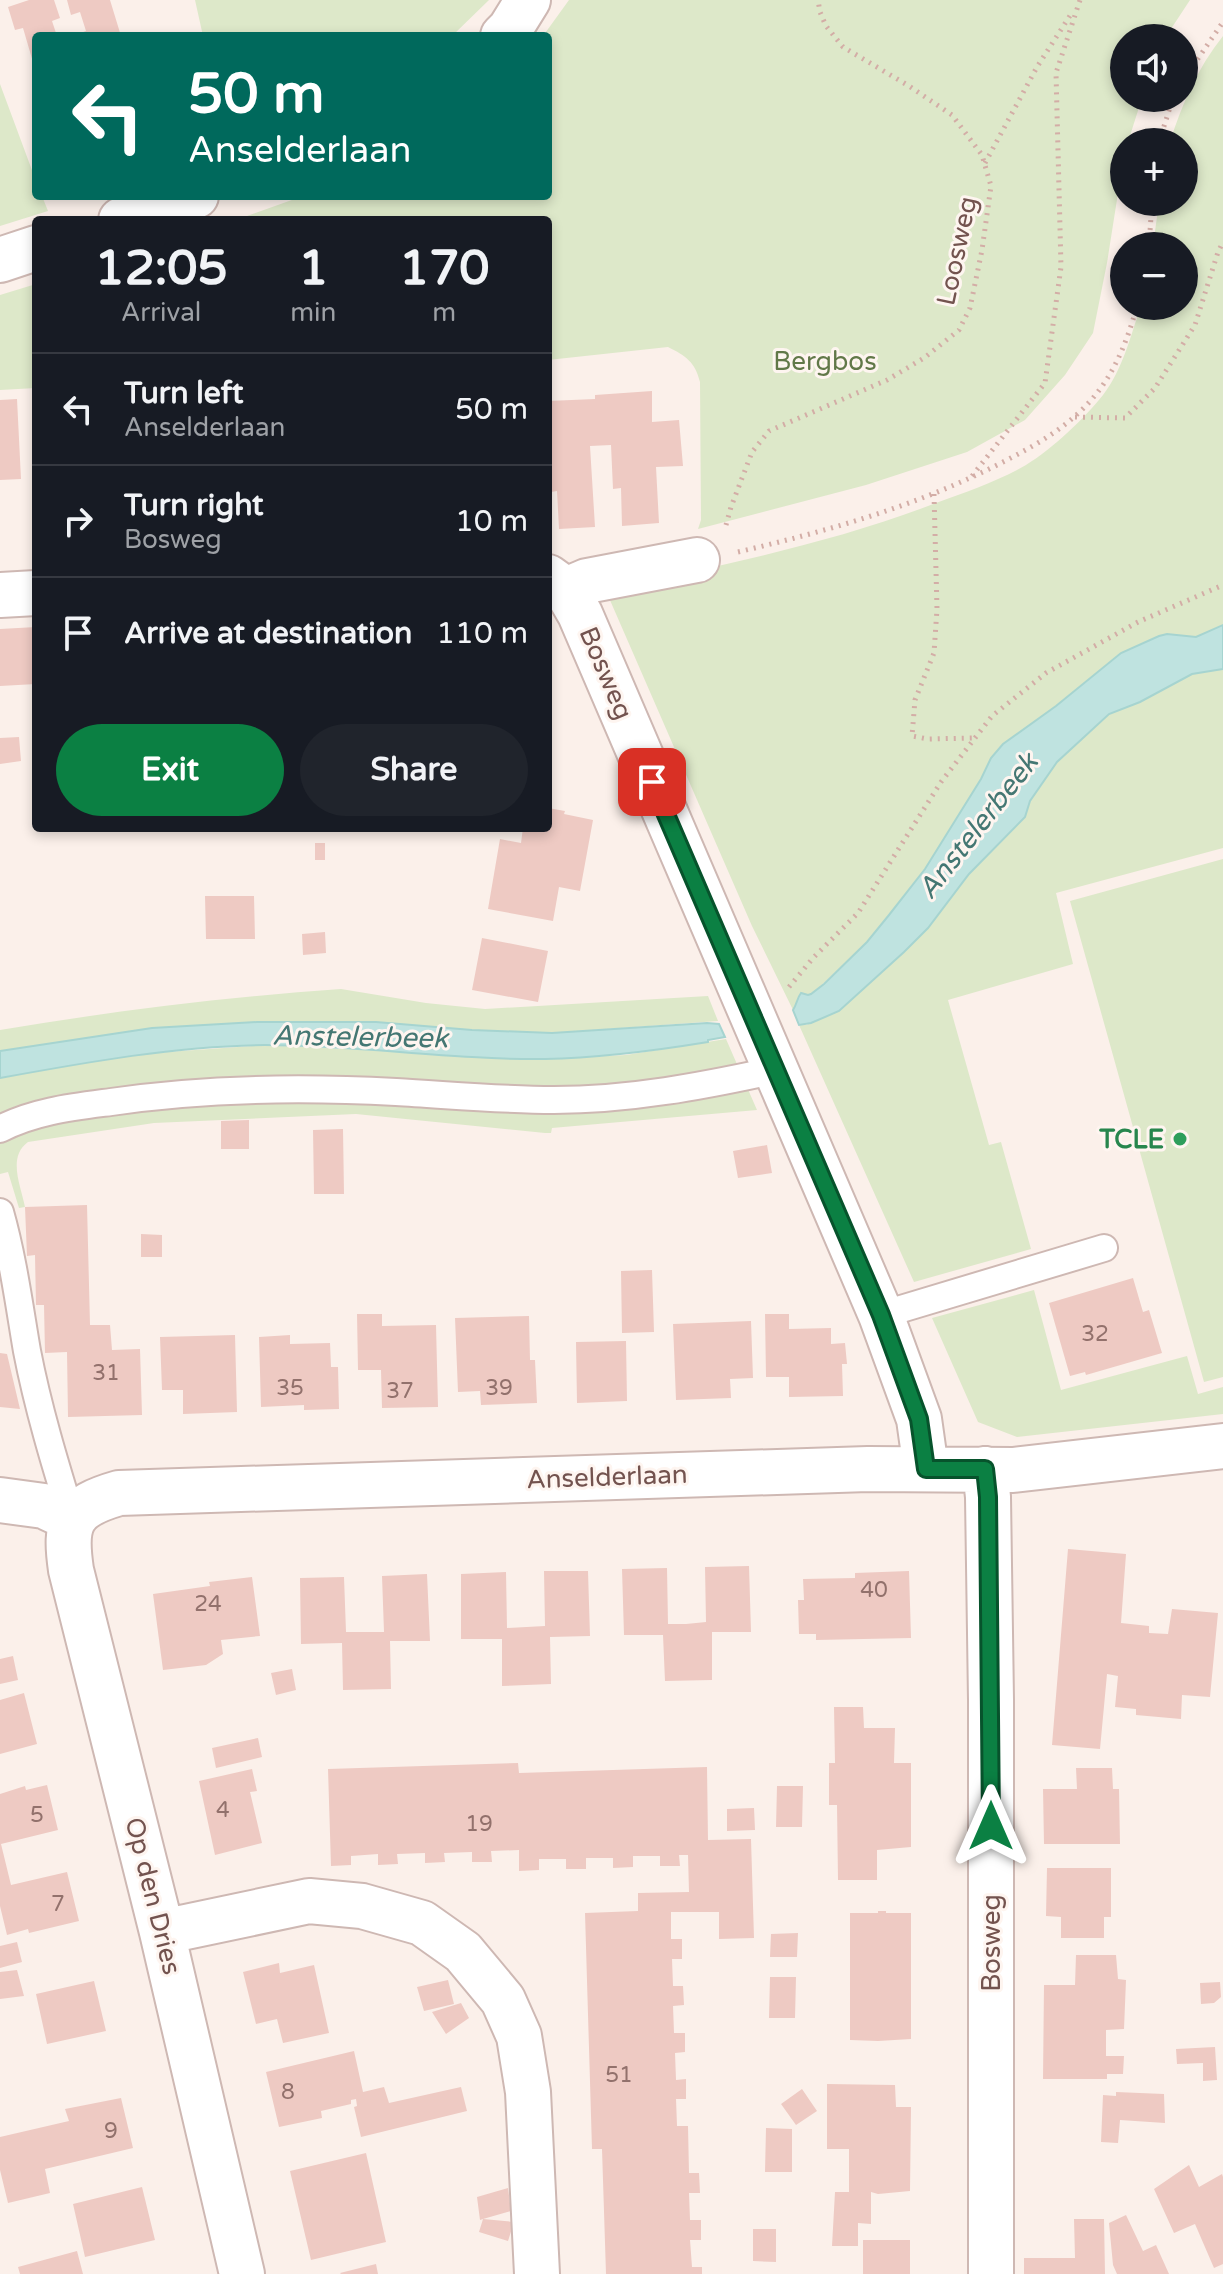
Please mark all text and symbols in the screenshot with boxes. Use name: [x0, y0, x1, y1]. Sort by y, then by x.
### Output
map controls: [1110, 24, 1198, 320]
button: sound: [1110, 24, 1198, 112]
text: 50 m: [188, 61, 324, 128]
icon: left: [56, 64, 160, 168]
button: +: [1110, 128, 1198, 216]
text: Anselderlaan: [188, 129, 411, 172]
street label: Loosweg: [930, 194, 984, 308]
button: −: [1110, 232, 1198, 320]
text: 12:05: [95, 240, 228, 298]
text: 1: [298, 240, 328, 298]
text: 170: [399, 240, 489, 298]
text: Arrival: [121, 297, 201, 328]
text: min: [290, 297, 336, 328]
text: m: [432, 297, 456, 328]
park label: Bergbos: [773, 346, 877, 377]
text: Turn left: [124, 375, 243, 412]
icon: left: [56, 387, 100, 431]
text: 50 m: [455, 391, 528, 428]
text: Anselderlaan: [124, 412, 285, 443]
text: Turn right: [124, 487, 264, 524]
icon: right: [56, 499, 100, 543]
text: 10 m: [455, 503, 528, 540]
text: Bosweg: [124, 524, 222, 555]
icon: arrive: [56, 611, 100, 655]
text: Arrive at destination: [124, 615, 412, 652]
text: 110 m: [436, 615, 528, 652]
street label: Bosweg: [573, 622, 639, 724]
button: Exit: [56, 724, 284, 816]
button: Share: [300, 724, 528, 816]
water label: Anstelerbeek: [911, 745, 1047, 906]
pin: [618, 748, 686, 816]
icon: arrive: [630, 760, 674, 804]
water label: Anstelerbeek: [272, 1018, 450, 1056]
place label: TCLE: [1098, 1124, 1164, 1155]
marker: TCLE: [1171, 1130, 1189, 1148]
house number: 32: [1081, 1321, 1109, 1347]
house number: 31: [92, 1360, 120, 1386]
house number: 35: [276, 1375, 304, 1401]
house number: 39: [485, 1375, 513, 1401]
house number: 37: [386, 1378, 414, 1404]
street label: Anselderlaan: [526, 1459, 688, 1495]
house number: 40: [860, 1577, 888, 1603]
house number: 24: [194, 1591, 222, 1617]
position arrow: [949, 1784, 1033, 1868]
house number: 4: [216, 1797, 230, 1823]
house number: 5: [30, 1802, 44, 1828]
house number: 19: [465, 1811, 493, 1837]
street label: Op den Dries: [119, 1814, 187, 1978]
house number: 7: [51, 1891, 65, 1917]
street label: Bosweg: [976, 1894, 1007, 1992]
house number: 51: [605, 2062, 633, 2088]
house number: 8: [281, 2079, 295, 2105]
house number: 9: [104, 2118, 118, 2144]

